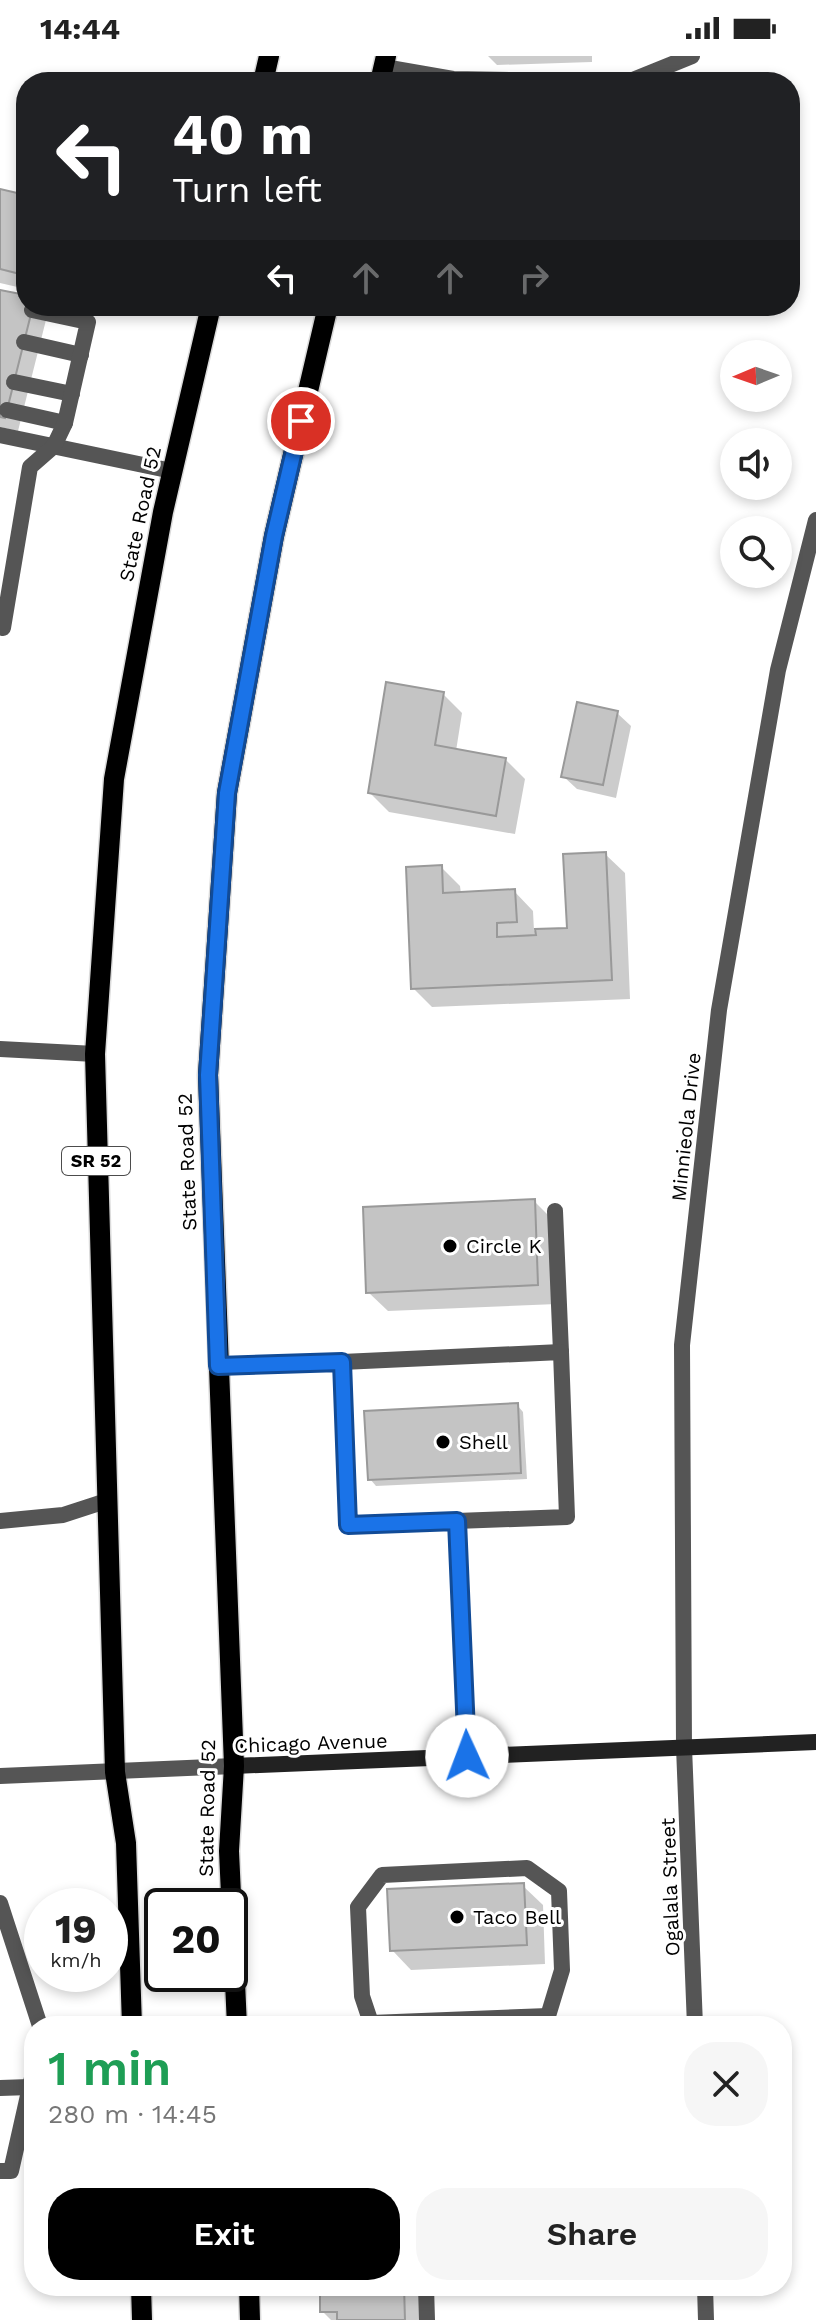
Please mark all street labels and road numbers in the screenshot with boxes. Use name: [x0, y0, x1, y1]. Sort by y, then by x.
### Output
street label: State Road 52: [114, 444, 166, 584]
street label: Minnieola Drive: [666, 1051, 706, 1203]
street label: State Road 52: [173, 1093, 201, 1231]
road number: SR 52: [62, 1147, 130, 1175]
street label: Chicago Avenue: [234, 1728, 388, 1758]
street label: State Road 52: [194, 1739, 220, 1877]
street label: Ogalala Street: [656, 1817, 684, 1957]

